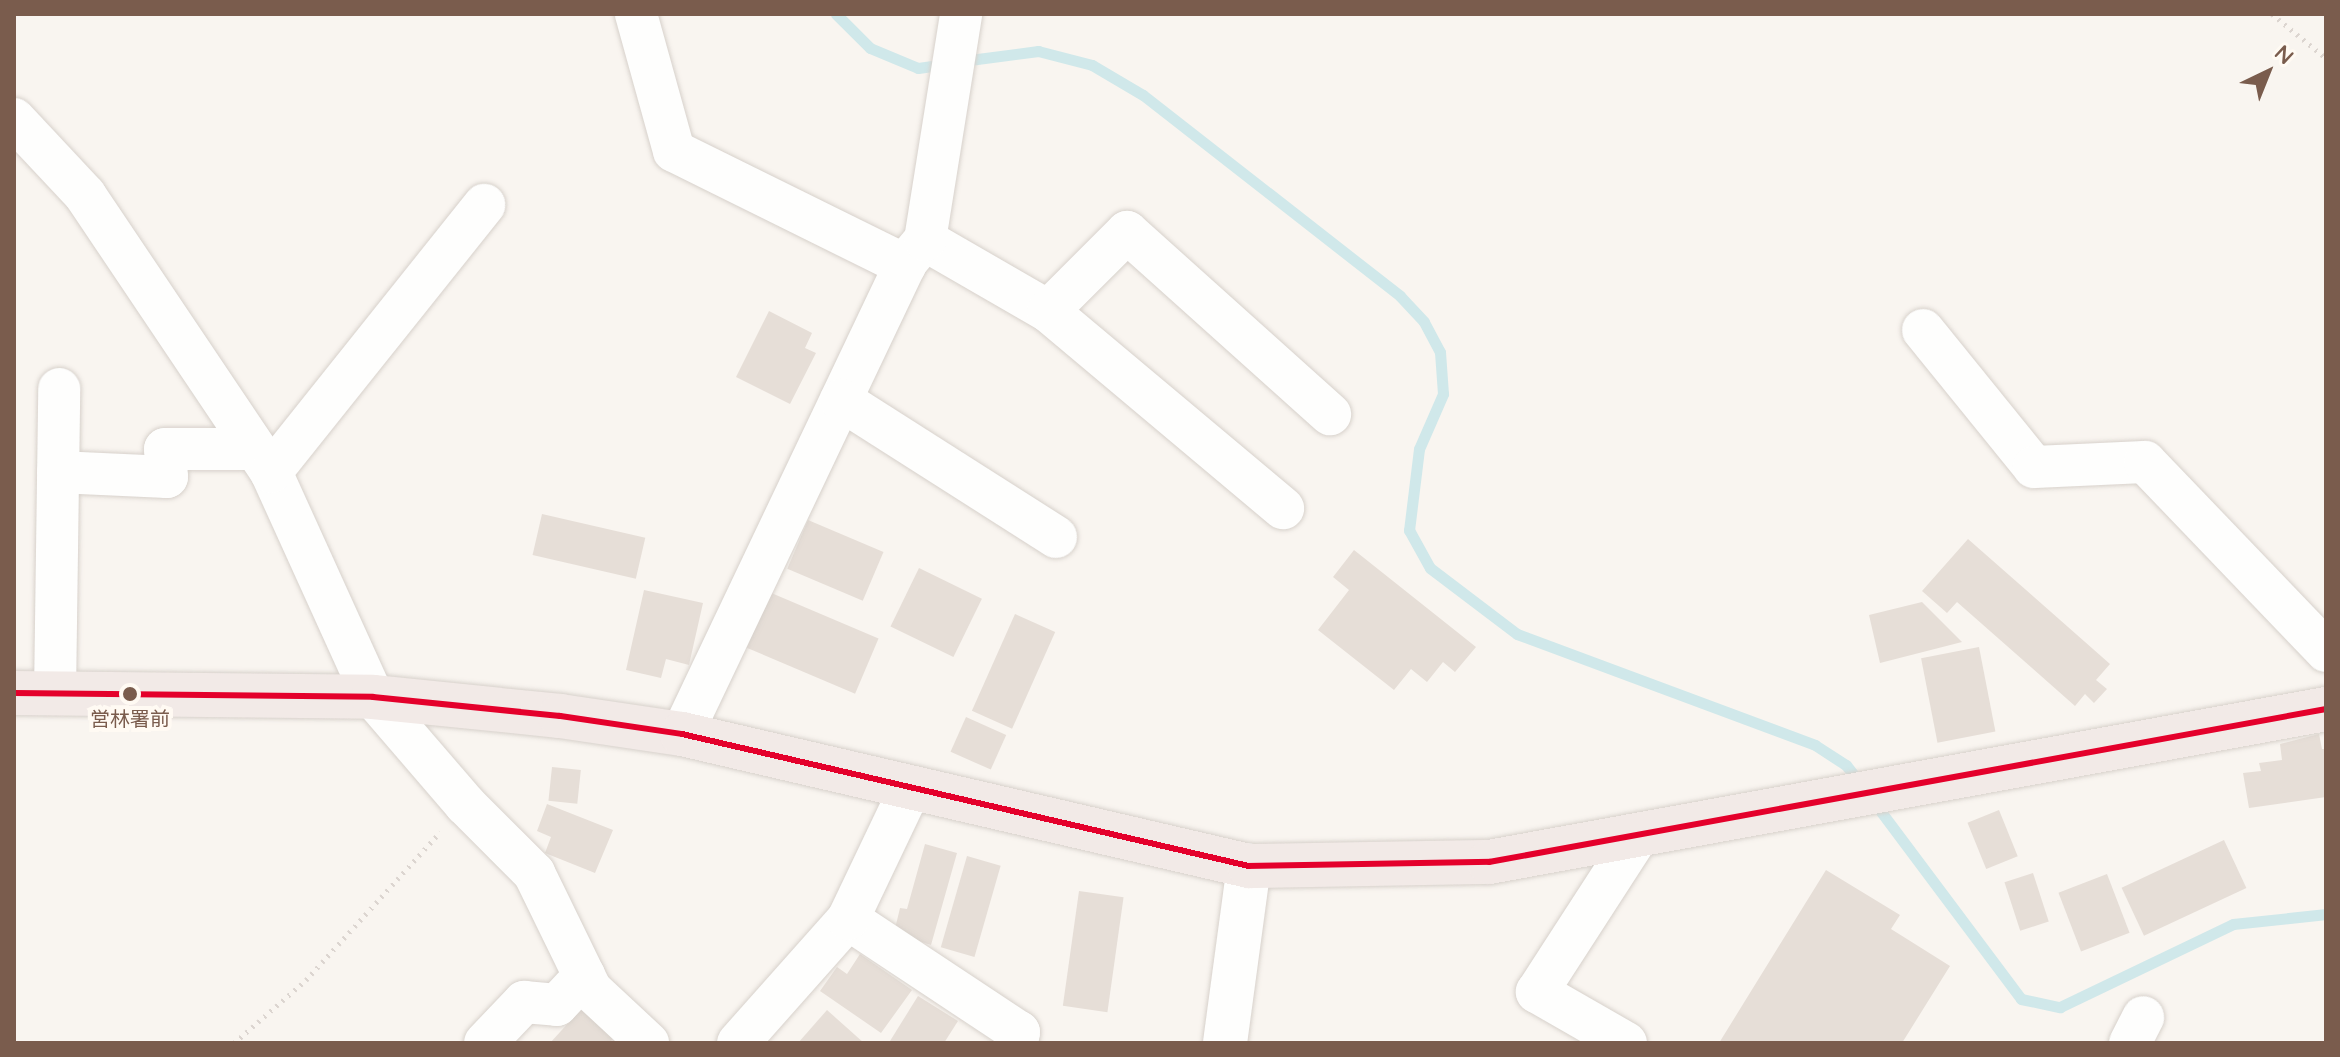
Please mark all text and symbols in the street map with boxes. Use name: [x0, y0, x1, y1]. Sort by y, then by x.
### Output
north arrow: [2228, 32, 2308, 112]
text: N: [2269, 39, 2300, 70]
marker: 営林署前: [122, 686, 138, 702]
place label: 営林署前: [90, 706, 170, 730]

